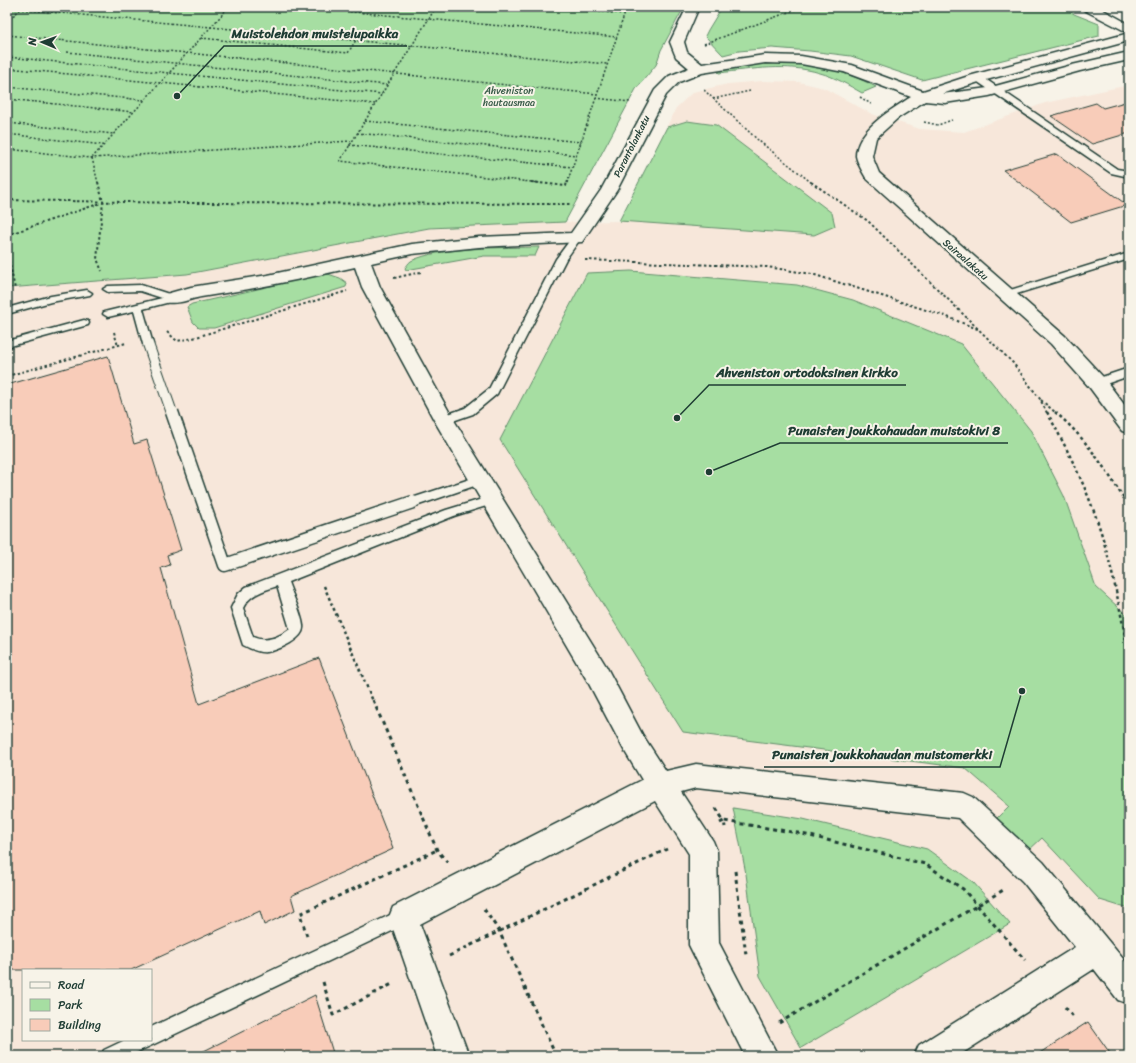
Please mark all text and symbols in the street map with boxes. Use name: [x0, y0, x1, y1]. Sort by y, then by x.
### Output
callout: Muistolehdon muistelupaikka: [224, 21, 407, 46]
north arrow: [22, 22, 62, 62]
text: Muistolehdon muistelupaikka: [231, 22, 399, 45]
text: N: [23, 37, 42, 47]
park label: Ahveniston hautausmaa: [482, 82, 535, 112]
street label: Parantolankatu: [608, 112, 656, 181]
street label: Sairaalakatu: [938, 235, 993, 285]
callout: Ahveniston ortodoksinen kirkko: [709, 360, 906, 385]
text: Ahveniston ortodoksinen kirkko: [715, 361, 898, 384]
callout: Punaisten joukkohaudan muistokivi 8: [780, 418, 1008, 443]
text: Punaisten joukkohaudan muistokivi 8: [788, 419, 1000, 442]
callout: Punaisten joukkohaudan muistomerkki: [764, 742, 1000, 767]
text: Punaisten joukkohaudan muistomerkki: [772, 743, 993, 766]
legend: [22, 969, 152, 1041]
text: Road: [58, 974, 85, 996]
text: Park: [58, 994, 83, 1016]
text: Building: [58, 1014, 101, 1036]

